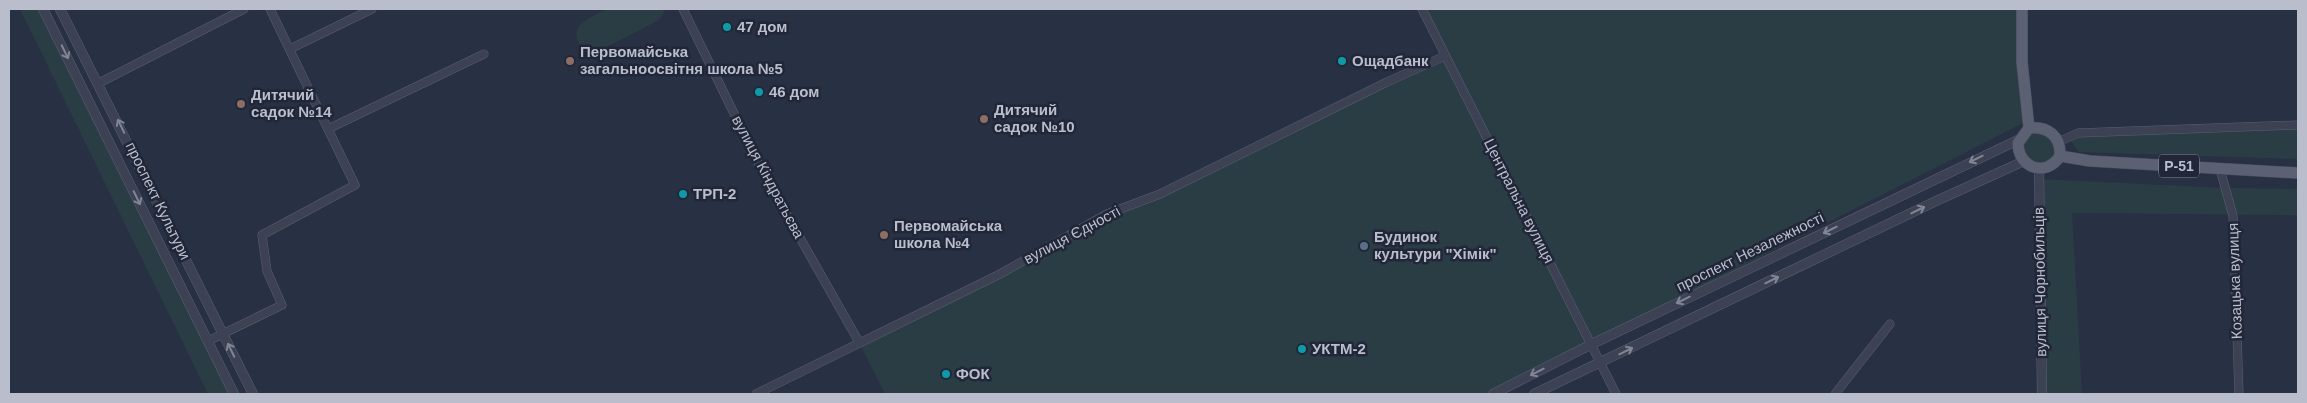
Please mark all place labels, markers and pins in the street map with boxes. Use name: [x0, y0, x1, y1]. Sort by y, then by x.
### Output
place label: 47 дом: [737, 18, 787, 35]
marker: 47 дом: [721, 21, 733, 33]
place label: Первомайська загальноосвітня школа №5: [580, 43, 783, 77]
place label: Ощадбанк: [1352, 52, 1429, 69]
marker: Первомайська загальноосвітня школа №5: [564, 55, 576, 67]
marker: Ощадбанк: [1336, 55, 1348, 67]
place label: 46 дом: [769, 83, 819, 100]
place label: Дитячий садок №14: [251, 86, 332, 120]
marker: 46 дом: [753, 86, 765, 98]
marker: Дитячий садок №14: [235, 98, 247, 110]
place label: Дитячий садок №10: [994, 101, 1075, 135]
marker: Дитячий садок №10: [978, 113, 990, 125]
place label: ТРП-2: [693, 185, 736, 202]
marker: ТРП-2: [677, 188, 689, 200]
place label: Первомайська школа №4: [894, 217, 1003, 251]
place label: Будинок культури "Хімік": [1374, 228, 1497, 262]
marker: Первомайська школа №4: [878, 229, 890, 241]
marker: Будинок культури "Хімік": [1358, 240, 1370, 252]
place label: УКТМ-2: [1312, 340, 1366, 357]
marker: УКТМ-2: [1296, 343, 1308, 355]
place label: ФОК: [956, 365, 990, 382]
marker: ФОК: [940, 368, 952, 380]

